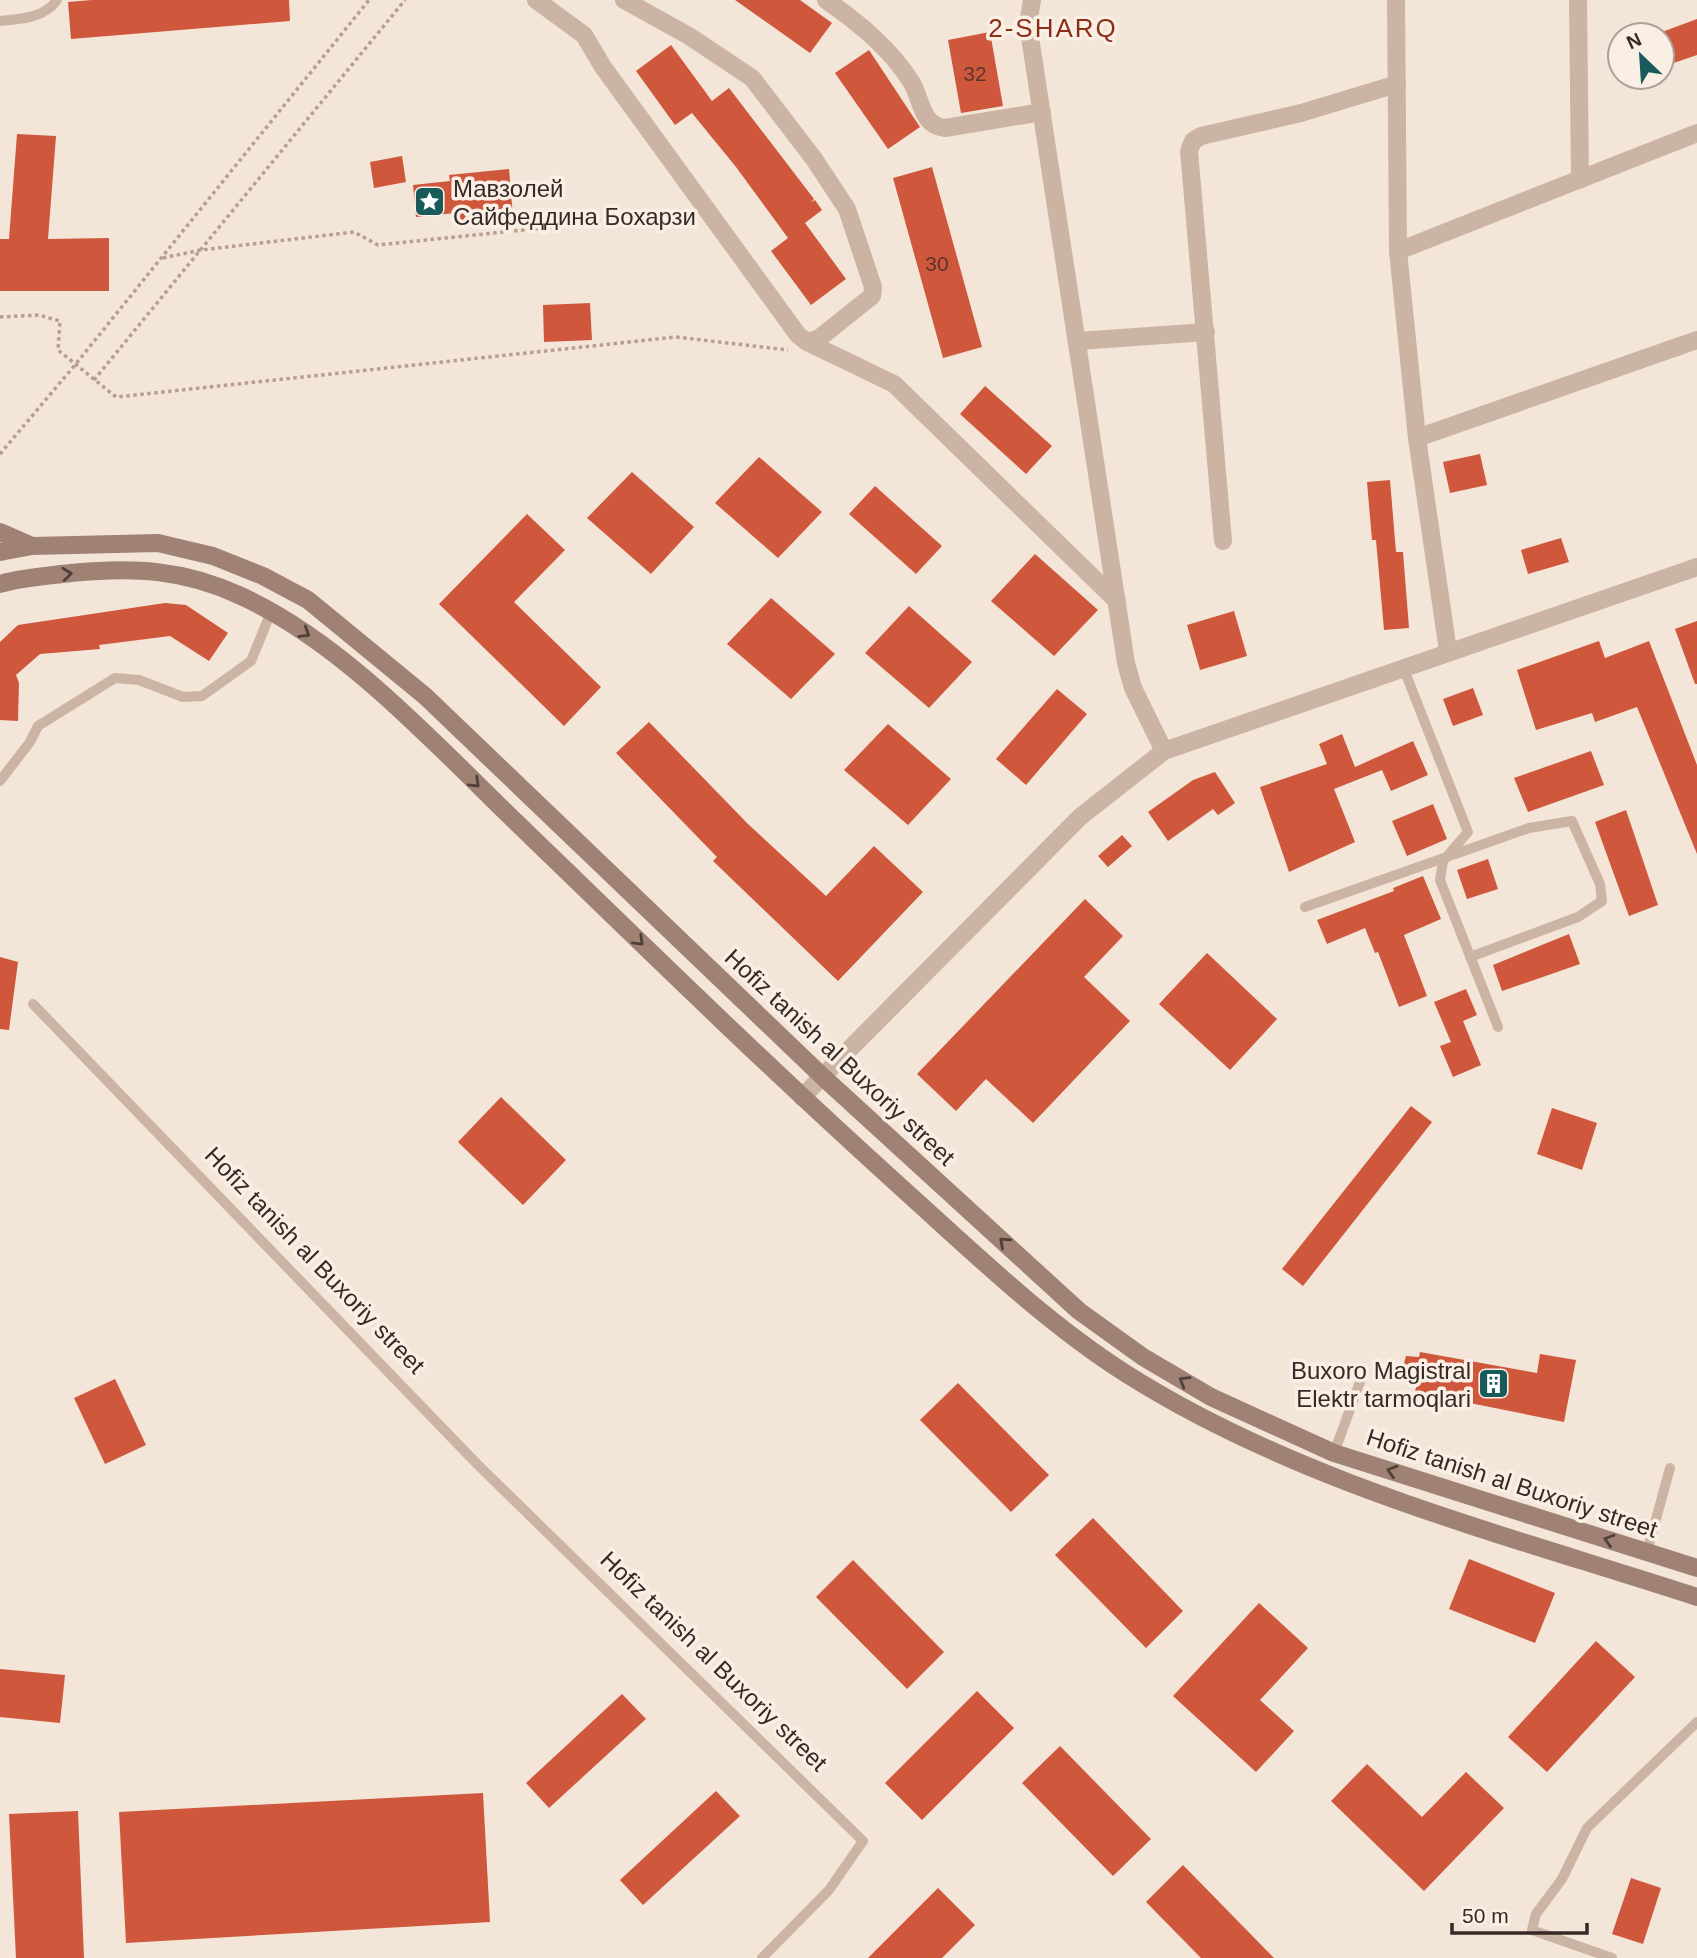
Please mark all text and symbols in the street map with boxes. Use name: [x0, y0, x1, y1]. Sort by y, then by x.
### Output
district label: 2-SHARQ: [988, 13, 1118, 43]
north arrow: [1606, 21, 1676, 91]
text: N: [1623, 29, 1645, 53]
house number: 32: [963, 62, 987, 85]
place label: Мавзолей Сайфеддина Бохарзи: [453, 175, 696, 230]
place icon: Мавзолей Сайфеддина Бохарзи: [413, 185, 447, 219]
house number: 30: [925, 252, 949, 275]
one-way arrow: [61, 566, 73, 581]
one-way arrow: [297, 624, 310, 637]
one-way arrow: [467, 775, 480, 788]
one-way arrow: [631, 932, 644, 945]
street label: Hofiz tanish al Buxoriy street: [720, 943, 961, 1171]
street label: Hofiz tanish al Buxoriy street: [200, 1141, 431, 1379]
one-way arrow: [999, 1238, 1012, 1251]
place label: Buxoro Magistral Elektr tarmoqlari: [1291, 1357, 1471, 1412]
building icon: Buxoro Magistral Elektr tarmoqlari: [1477, 1367, 1511, 1401]
one-way arrow: [1178, 1376, 1191, 1389]
street label: Hofiz tanish al Buxoriy street: [1363, 1423, 1661, 1543]
one-way arrow: [1386, 1465, 1398, 1480]
one-way arrow: [1603, 1533, 1615, 1548]
street label: Hofiz tanish al Buxoriy street: [595, 1546, 833, 1777]
scale bar: [1452, 1892, 1587, 1936]
text: 50 m: [1462, 1904, 1509, 1927]

